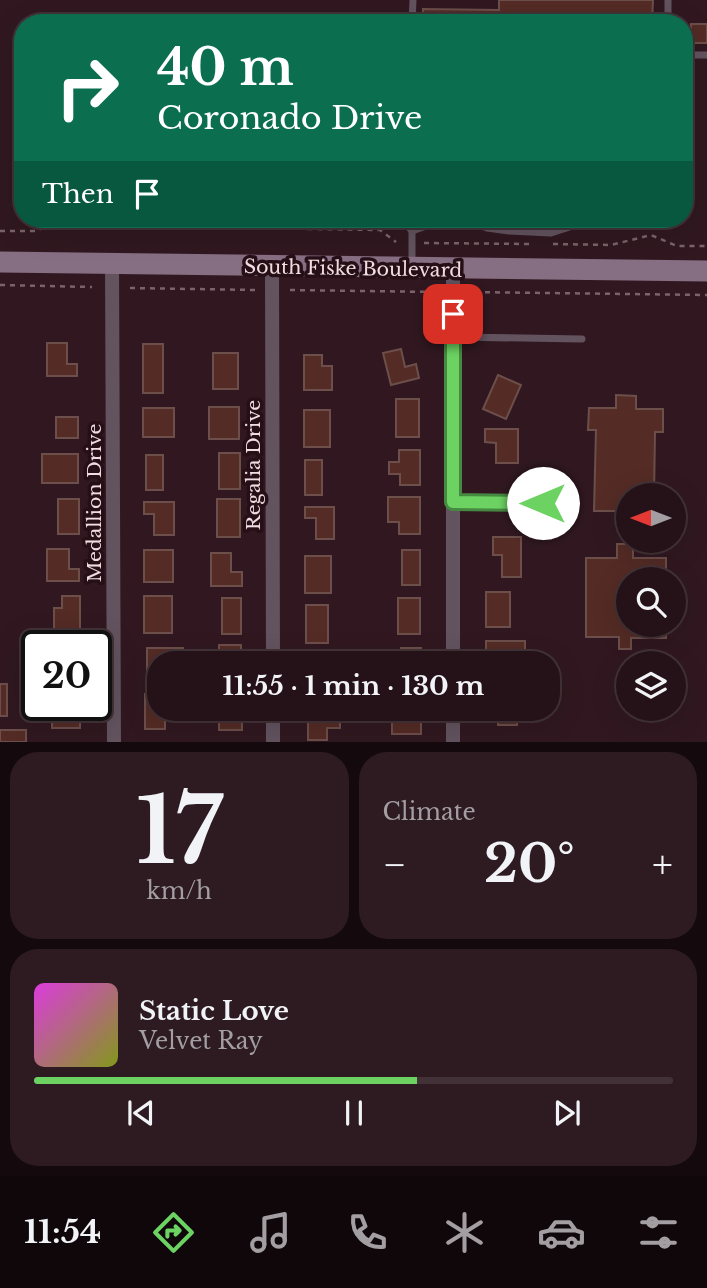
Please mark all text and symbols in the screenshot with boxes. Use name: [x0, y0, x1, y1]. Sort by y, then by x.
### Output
text: 40 m: [157, 37, 294, 98]
icon: right: [42, 42, 133, 133]
text: Coronado Drive: [157, 98, 422, 138]
icon: arrive: [128, 175, 166, 213]
text: Then: [42, 178, 114, 210]
street label: South Fiske Boulevard: [244, 255, 463, 282]
pin: [423, 284, 483, 344]
icon: arrive: [434, 295, 472, 333]
street label: Regalia Drive: [242, 400, 265, 530]
street label: Medallion Drive: [83, 424, 106, 582]
position arrow: [506, 466, 580, 540]
north arrow: [616, 483, 686, 553]
map controls: [616, 483, 686, 721]
button: search: [616, 567, 686, 637]
speed limit sign: 20: [21, 630, 112, 721]
button: layers: [616, 651, 686, 721]
text: 11:55 · 1 min · 130 m: [223, 670, 484, 702]
text: 17: [136, 775, 223, 888]
text: Climate: [383, 798, 476, 826]
text: 20°: [484, 832, 575, 896]
text: −: [383, 841, 407, 888]
text: +: [652, 841, 673, 888]
text: km/h: [147, 877, 212, 905]
text: Static Love: [139, 995, 289, 1027]
text: Velvet Ray: [139, 1027, 263, 1055]
icon: previous: [122, 1094, 160, 1132]
icon: pause: [335, 1094, 373, 1132]
icon: next: [548, 1094, 586, 1132]
icon: directions: [149, 1208, 198, 1257]
icon: music: [246, 1208, 295, 1257]
icon: phone: [343, 1208, 392, 1257]
icon: climate: [440, 1208, 489, 1257]
icon: car: [537, 1208, 586, 1257]
icon: filters: [634, 1208, 683, 1257]
text: 11:54: [24, 1212, 101, 1252]

